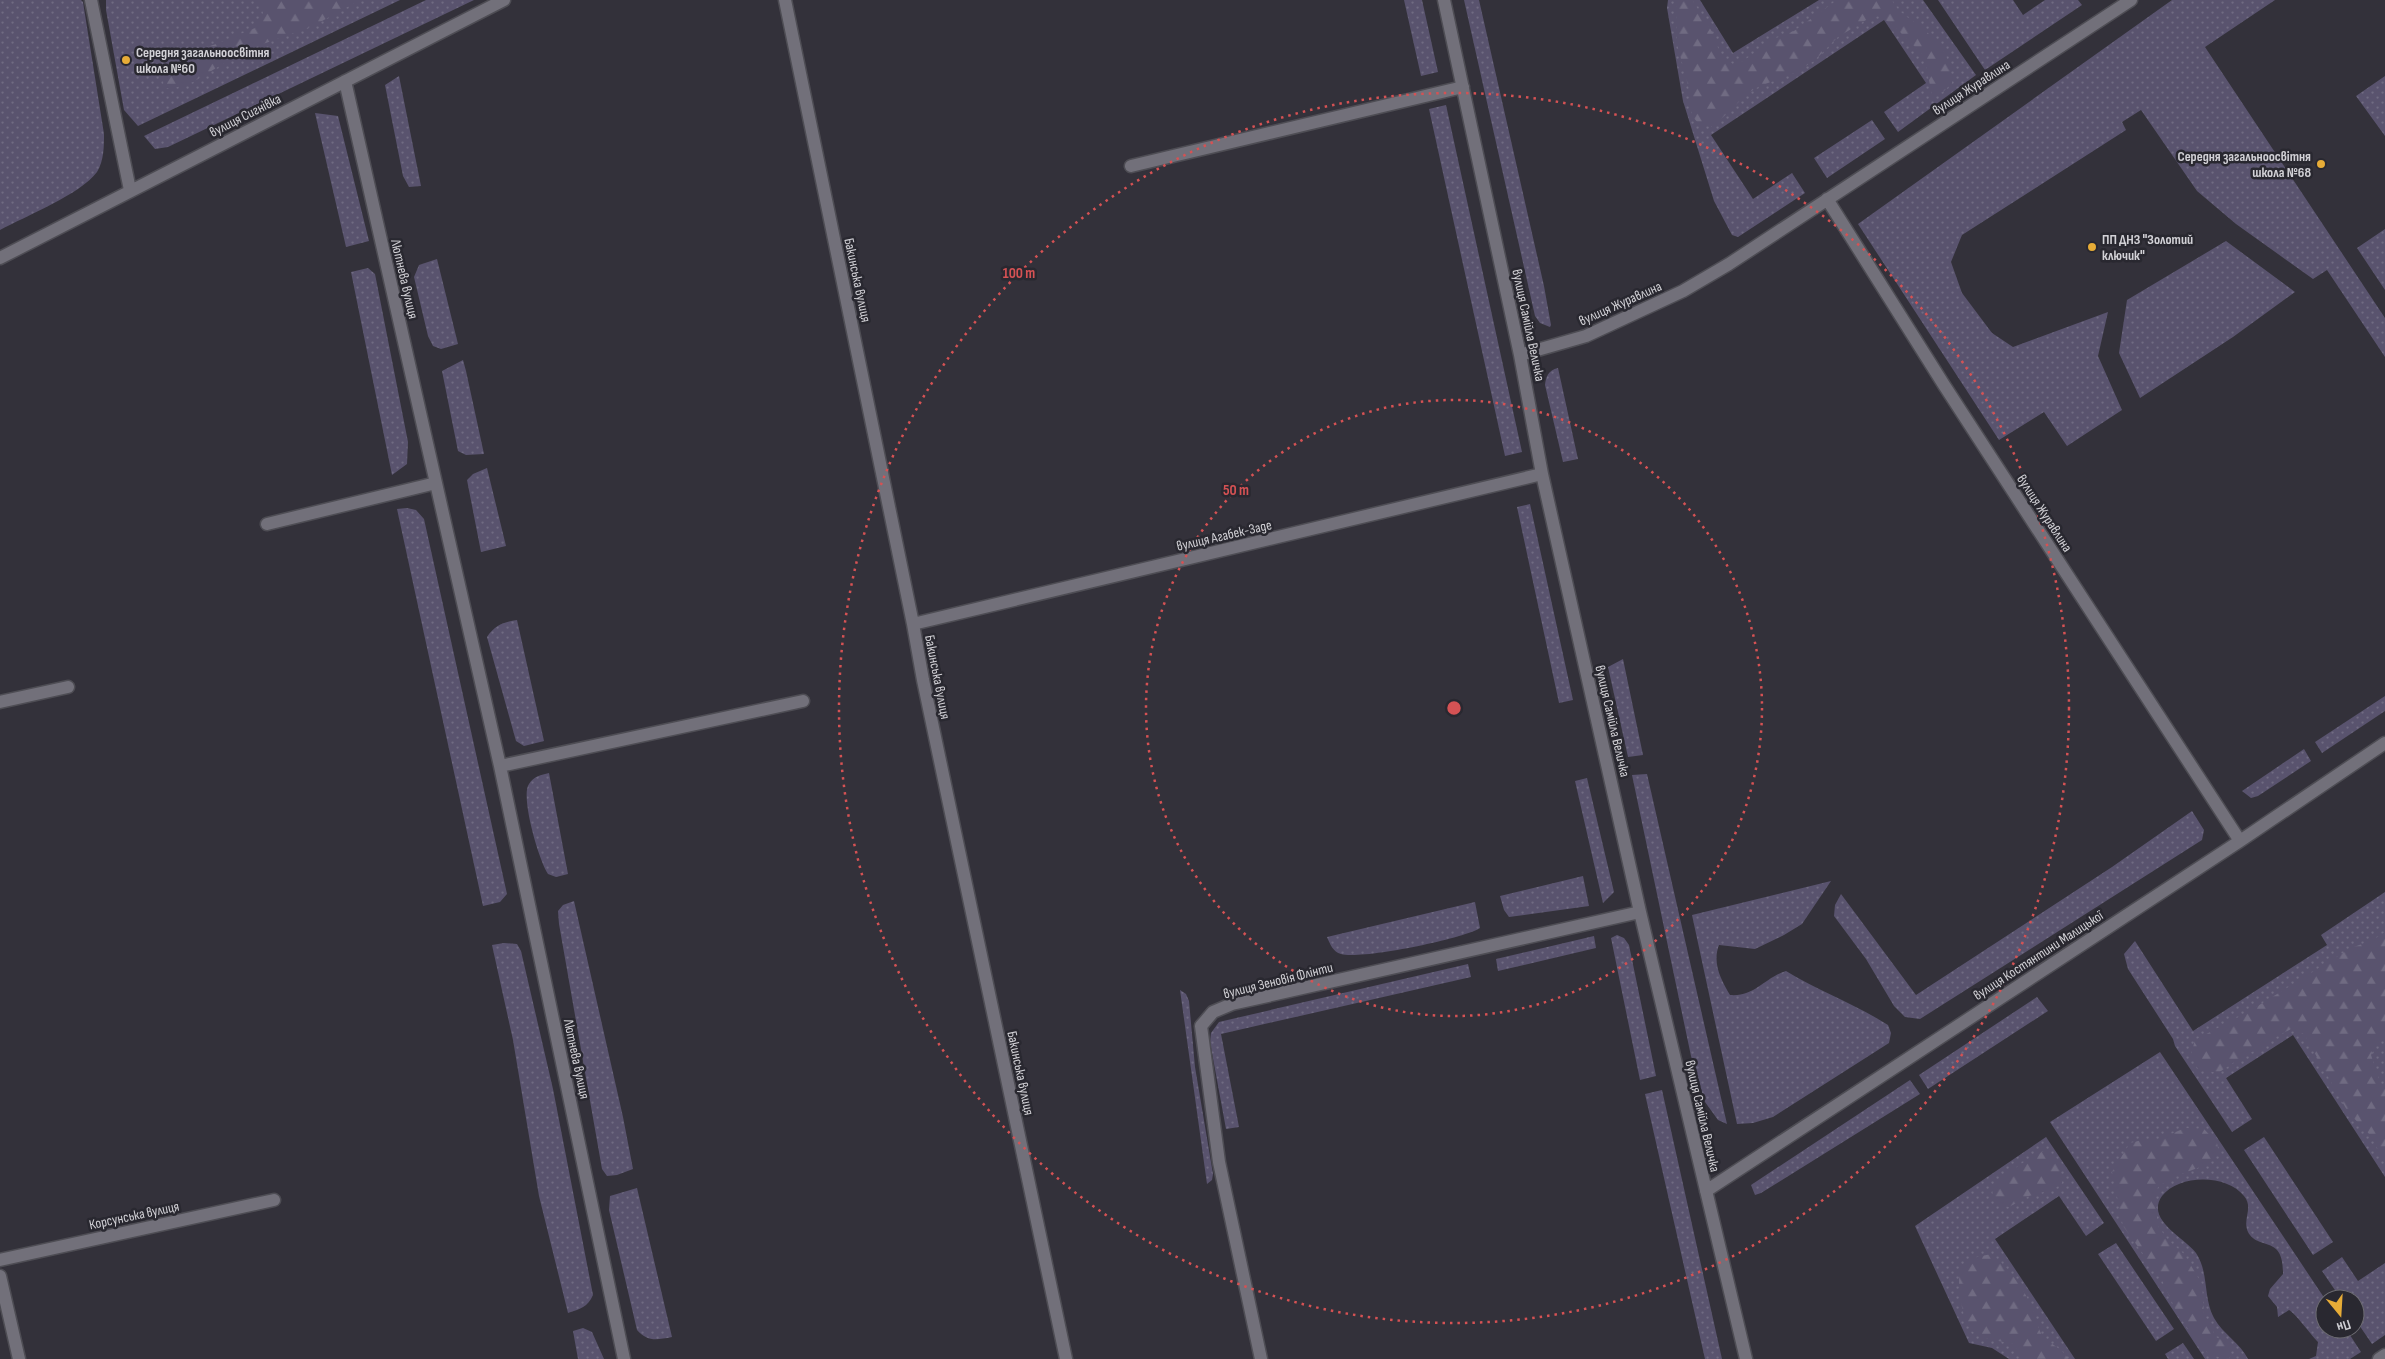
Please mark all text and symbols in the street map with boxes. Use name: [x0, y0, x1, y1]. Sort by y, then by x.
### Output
place label: Середня загальноосвітня школа №60: [136, 44, 270, 77]
marker: Середня загальноосвітня школа №60: [120, 54, 132, 66]
street label: вулиця Журавлина: [1929, 56, 2013, 119]
street label: вулиця Сигнівка: [207, 90, 284, 141]
place label: Середня загальноосвітня школа №68: [2178, 148, 2311, 181]
marker: Середня загальноосвітня школа №68: [2315, 158, 2327, 170]
place label: ПП ДНЗ "Золотий ключик": [2102, 231, 2193, 264]
street label: Бакинська вулиця: [840, 236, 875, 324]
street label: Лютнева вулиця: [387, 237, 422, 321]
marker: ПП ДНЗ "Золотий ключик": [2086, 241, 2098, 253]
text: 100 m: [1003, 264, 1035, 283]
street label: вулиця Самійла Величка: [1508, 267, 1549, 383]
street label: вулиця Журавлина: [1576, 278, 1664, 329]
street label: вулиця Журавлина: [2013, 471, 2076, 555]
text: 50 m: [1223, 481, 1249, 500]
street label: вулиця Агабек-Заде: [1175, 516, 1273, 555]
street label: Бакинська вулиця: [921, 633, 954, 721]
street label: вулиця Самійла Величка: [1591, 664, 1634, 779]
centre of rings: [1445, 699, 1463, 717]
street label: вулиця Костянтини Малицької: [1970, 907, 2107, 1004]
street label: вулиця Зеновія Флінти: [1222, 959, 1335, 1002]
street label: Лютнева вулиця: [560, 1017, 593, 1101]
street label: Бакинська вулиця: [1003, 1029, 1038, 1117]
street label: вулиця Самійла Величка: [1681, 1059, 1724, 1174]
street label: Корсунська вулиця: [87, 1198, 181, 1233]
north arrow: [2315, 1289, 2365, 1339]
text: Пн: [2335, 1316, 2353, 1336]

